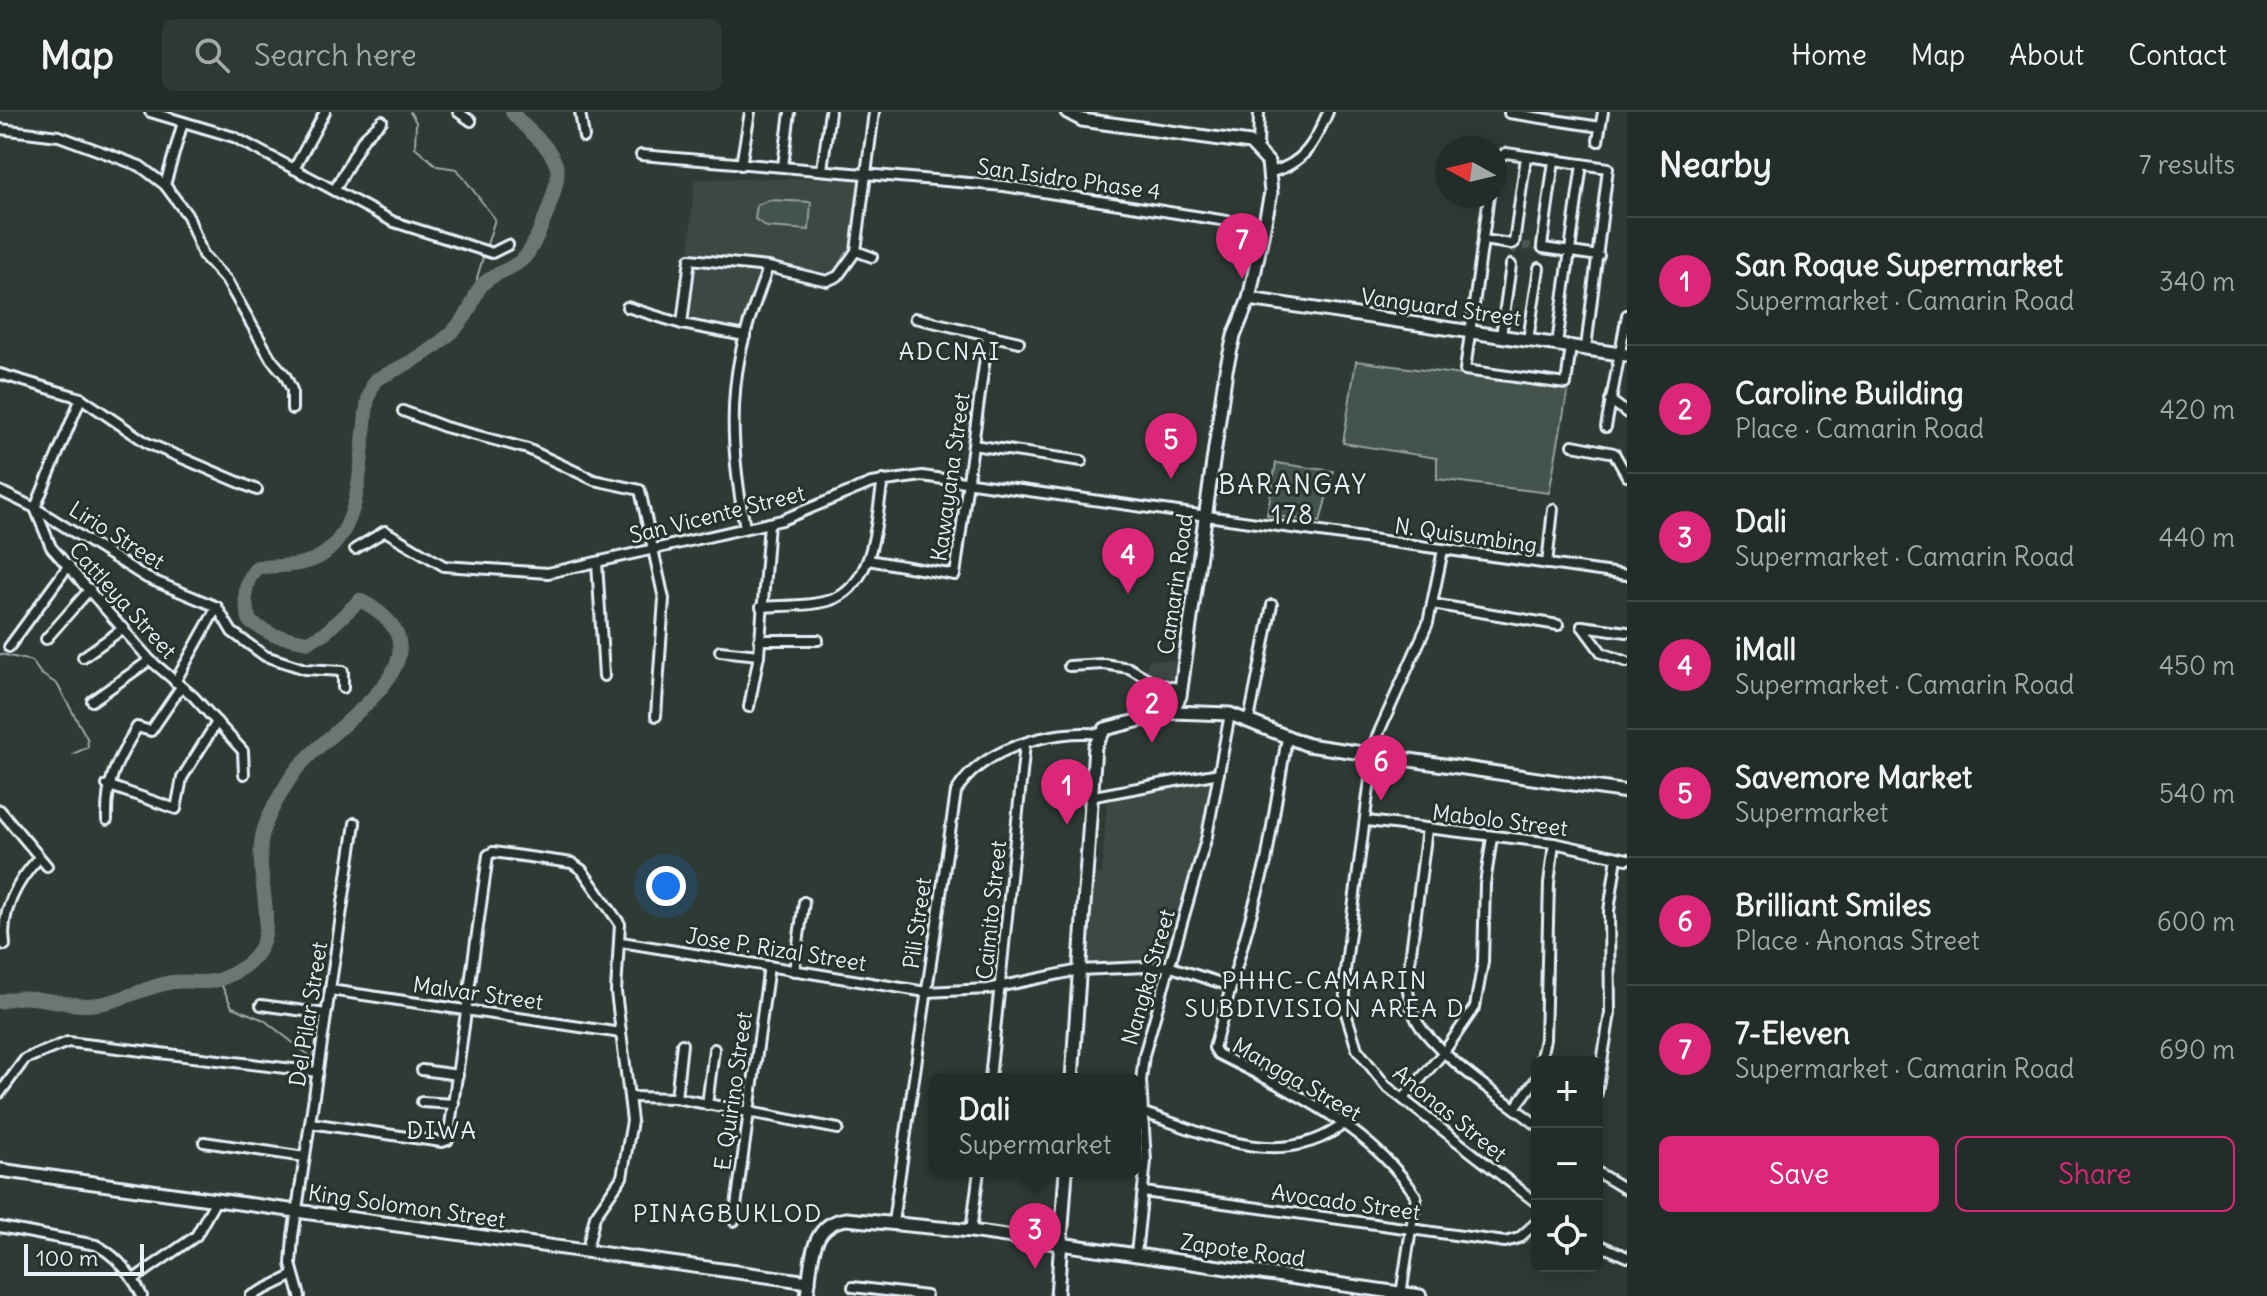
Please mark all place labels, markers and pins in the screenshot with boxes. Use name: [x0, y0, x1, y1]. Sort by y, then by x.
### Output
pin: 7: [1216, 213, 1268, 279]
pin: 5: [1145, 413, 1197, 479]
pin: 4: [1102, 528, 1154, 594]
pin: 2: [1126, 677, 1178, 743]
pin: 6: [1355, 735, 1407, 801]
pin: 1: [1041, 759, 1093, 825]
pin: 3: [1009, 1203, 1061, 1269]

